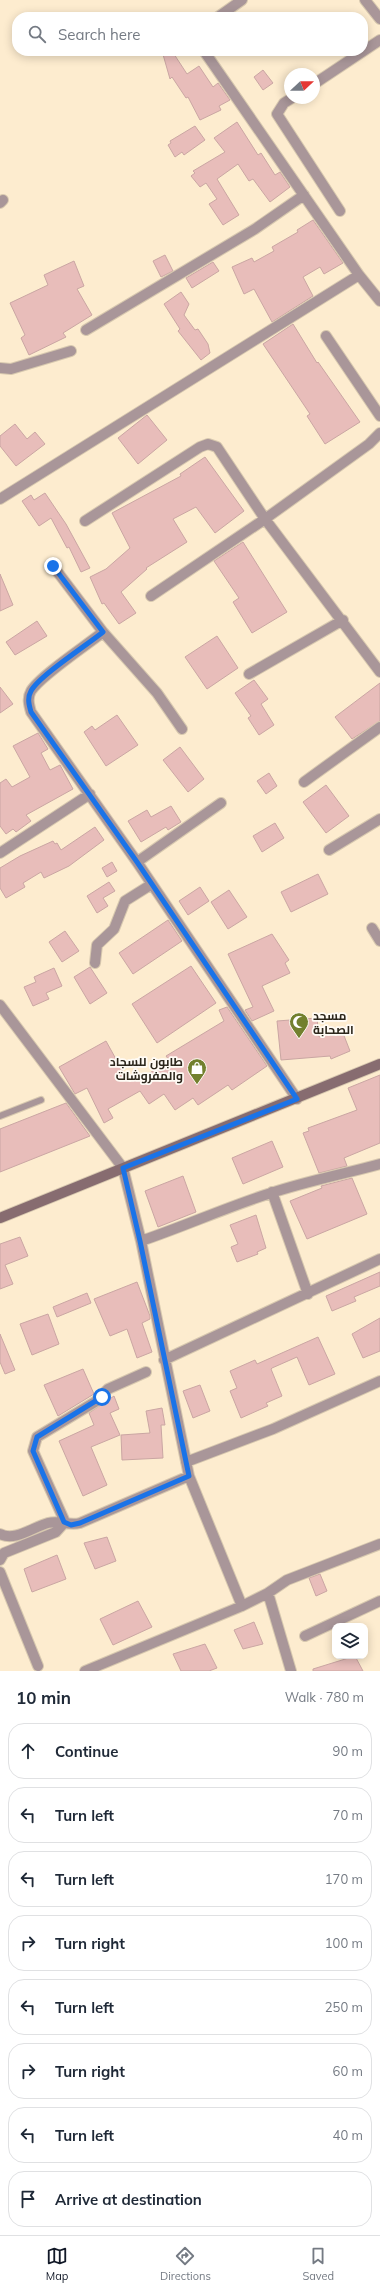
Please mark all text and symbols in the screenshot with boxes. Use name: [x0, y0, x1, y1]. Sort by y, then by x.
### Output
search box: [12, 12, 368, 56]
icon: search: [26, 23, 48, 45]
text: Search here: [58, 25, 140, 44]
north arrow: [284, 68, 320, 104]
route end: [44, 557, 62, 575]
place label: مسجد الصحابة: [313, 1008, 354, 1037]
mosque icon: مسجد الصحابة: [288, 1011, 310, 1039]
place label: طابون للسجاد والمفروشات: [110, 1054, 183, 1084]
shop icon: طابون للسجاد والمفروشات: [186, 1057, 208, 1085]
route start: [93, 1388, 111, 1406]
map controls: [332, 1623, 368, 1659]
button: layers: [332, 1623, 368, 1659]
text: 10 min: [16, 1687, 71, 1708]
text: Walk · 780 m: [285, 1689, 364, 1705]
icon: ahead: [17, 1740, 39, 1762]
text: Continue: [55, 1742, 118, 1761]
text: 90 m: [333, 1743, 363, 1759]
icon: left: [17, 1804, 39, 1826]
text: Turn left: [55, 1806, 114, 1825]
text: 70 m: [333, 1807, 363, 1823]
icon: left: [17, 1868, 39, 1890]
text: Turn left: [55, 1870, 114, 1889]
text: 170 m: [325, 1871, 363, 1887]
icon: right: [17, 1932, 39, 1954]
text: Turn right: [55, 1934, 125, 1953]
text: 100 m: [325, 1935, 363, 1951]
icon: left: [17, 1996, 39, 2018]
text: Turn left: [55, 1998, 114, 2017]
text: 250 m: [325, 1999, 363, 2015]
icon: right: [17, 2060, 39, 2082]
text: Turn right: [55, 2062, 125, 2081]
text: 60 m: [333, 2063, 363, 2079]
icon: left: [17, 2124, 39, 2146]
text: Turn left: [55, 2126, 114, 2145]
text: 40 m: [333, 2127, 363, 2143]
icon: arrive: [17, 2188, 39, 2210]
text: Arrive at destination: [55, 2190, 202, 2209]
tab: Map: [46, 2245, 68, 2283]
tab: Directions: [160, 2245, 211, 2283]
tab: Saved: [302, 2245, 334, 2283]

